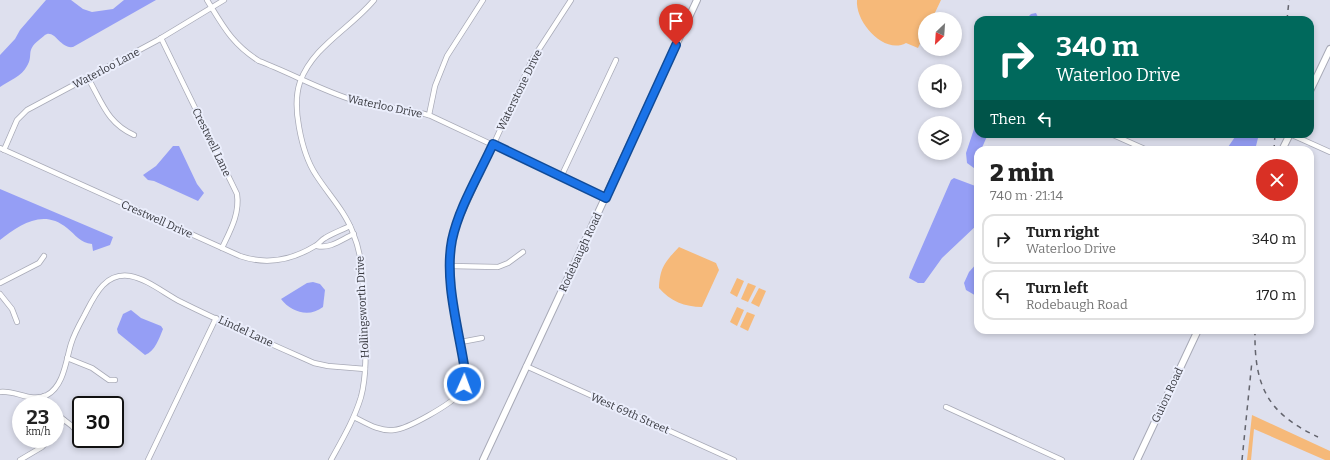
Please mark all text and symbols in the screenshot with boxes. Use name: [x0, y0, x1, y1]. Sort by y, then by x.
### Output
pin: [659, 4, 693, 45]
icon: arrive: [665, 10, 687, 32]
north arrow: [918, 12, 962, 56]
map controls: [918, 12, 962, 160]
text: 340 m: [1056, 30, 1139, 63]
icon: right: [990, 32, 1042, 84]
street label: Waterloo Lane: [71, 45, 142, 92]
street label: Waterstone Drive: [494, 48, 545, 133]
button: sound: [918, 64, 962, 108]
text: Waterloo Drive: [1056, 64, 1180, 86]
street label: Waterloo Drive: [346, 92, 423, 121]
street label: Crestwell Lane: [189, 106, 234, 179]
icon: left: [1034, 108, 1056, 130]
text: Then: [990, 110, 1026, 128]
button: layers: [918, 116, 962, 160]
text: 2 min: [990, 159, 1054, 187]
button: close: [1256, 159, 1298, 201]
text: 740 m · 21:14: [990, 188, 1063, 203]
street label: Crestwell Drive: [119, 198, 195, 241]
street label: Rodebaugh Road: [556, 210, 605, 294]
text: Turn right: [1026, 223, 1099, 241]
icon: right: [992, 228, 1014, 250]
text: 340 m: [1252, 230, 1296, 248]
text: Waterloo Drive: [1026, 241, 1116, 256]
street label: Hollingsworth Drive: [353, 256, 372, 358]
text: Turn left: [1026, 279, 1088, 297]
icon: left: [992, 284, 1014, 306]
text: 170 m: [1256, 286, 1296, 304]
text: Rodebaugh Road: [1026, 297, 1128, 312]
street label: Lindel Lane: [216, 313, 275, 350]
position arrow: [443, 363, 485, 405]
street label: Guion Road: [1149, 365, 1186, 425]
street label: West 69th Street: [588, 390, 671, 437]
speed limit sign: 30: [72, 396, 124, 448]
text: 23: [27, 405, 49, 429]
text: km/h: [26, 426, 50, 438]

